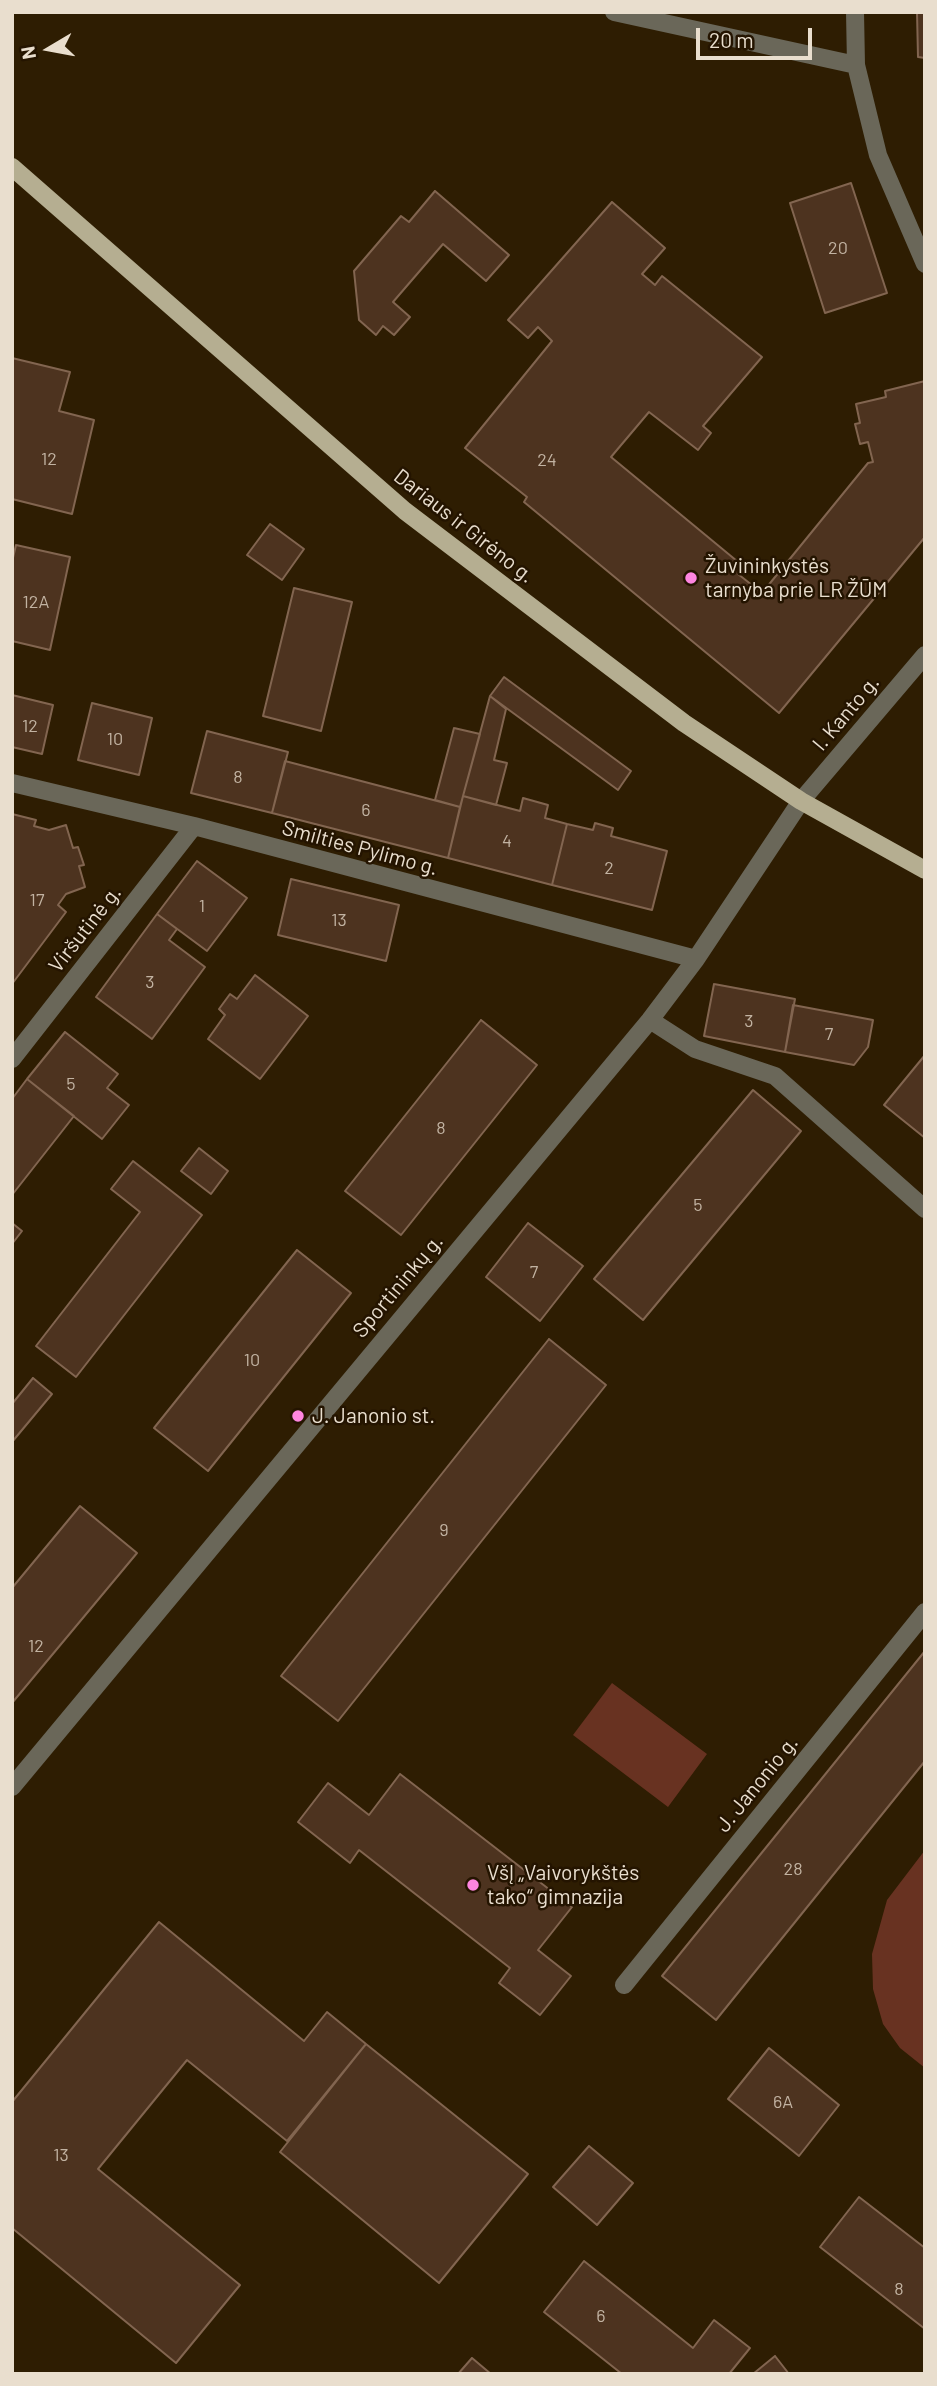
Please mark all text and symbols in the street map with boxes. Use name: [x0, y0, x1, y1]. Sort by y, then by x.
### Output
north arrow: [14, 14, 84, 84]
scale bar: [699, 14, 814, 58]
text: 20 m: [709, 27, 754, 52]
text: N: [15, 45, 40, 61]
house number: 20: [828, 237, 848, 259]
house number: 12: [41, 448, 57, 470]
house number: 24: [537, 449, 557, 471]
street label: Dariaus ir Girėno g.: [389, 463, 539, 589]
place label: Žuvininkystės tarnyba prie LR ŽŪM: [705, 553, 887, 603]
marker: Žuvininkystės tarnyba prie LR ŽŪM: [683, 570, 699, 586]
house number: 12A: [23, 591, 49, 613]
street label: I. Kanto g.: [807, 670, 885, 756]
house number: 12: [22, 715, 38, 737]
house number: 10: [107, 728, 123, 750]
house number: 8: [233, 766, 243, 788]
house number: 6: [361, 799, 371, 821]
street label: Smilties Pylimo g.: [279, 815, 441, 881]
house number: 4: [502, 830, 512, 852]
house number: 2: [604, 857, 614, 879]
street label: Viršutinė g.: [43, 881, 127, 977]
house number: 17: [30, 889, 44, 911]
house number: 1: [199, 895, 205, 917]
house number: 13: [331, 909, 347, 931]
house number: 3: [145, 971, 155, 993]
house number: 3: [744, 1010, 754, 1032]
house number: 7: [825, 1023, 833, 1045]
house number: 5: [66, 1073, 76, 1095]
house number: 8: [436, 1117, 446, 1139]
house number: 5: [693, 1194, 703, 1216]
street label: Sportininkų g.: [347, 1229, 449, 1343]
house number: 7: [530, 1261, 538, 1283]
house number: 10: [244, 1349, 260, 1371]
place label: J. Janonio st.: [312, 1403, 435, 1429]
marker: J. Janonio st.: [290, 1408, 306, 1424]
house number: 9: [439, 1519, 449, 1541]
house number: 12: [28, 1635, 44, 1657]
street label: J. Janonio g.: [710, 1731, 804, 1837]
house number: 28: [783, 1858, 803, 1880]
place label: VšĮ „Vaivorykštės tako“ gimnazija: [487, 1860, 639, 1910]
marker: VšĮ „Vaivorykštės tako“ gimnazija: [465, 1877, 481, 1893]
house number: 6A: [773, 2091, 793, 2113]
house number: 13: [53, 2144, 69, 2166]
house number: 8: [894, 2278, 904, 2300]
house number: 6: [596, 2305, 606, 2327]

